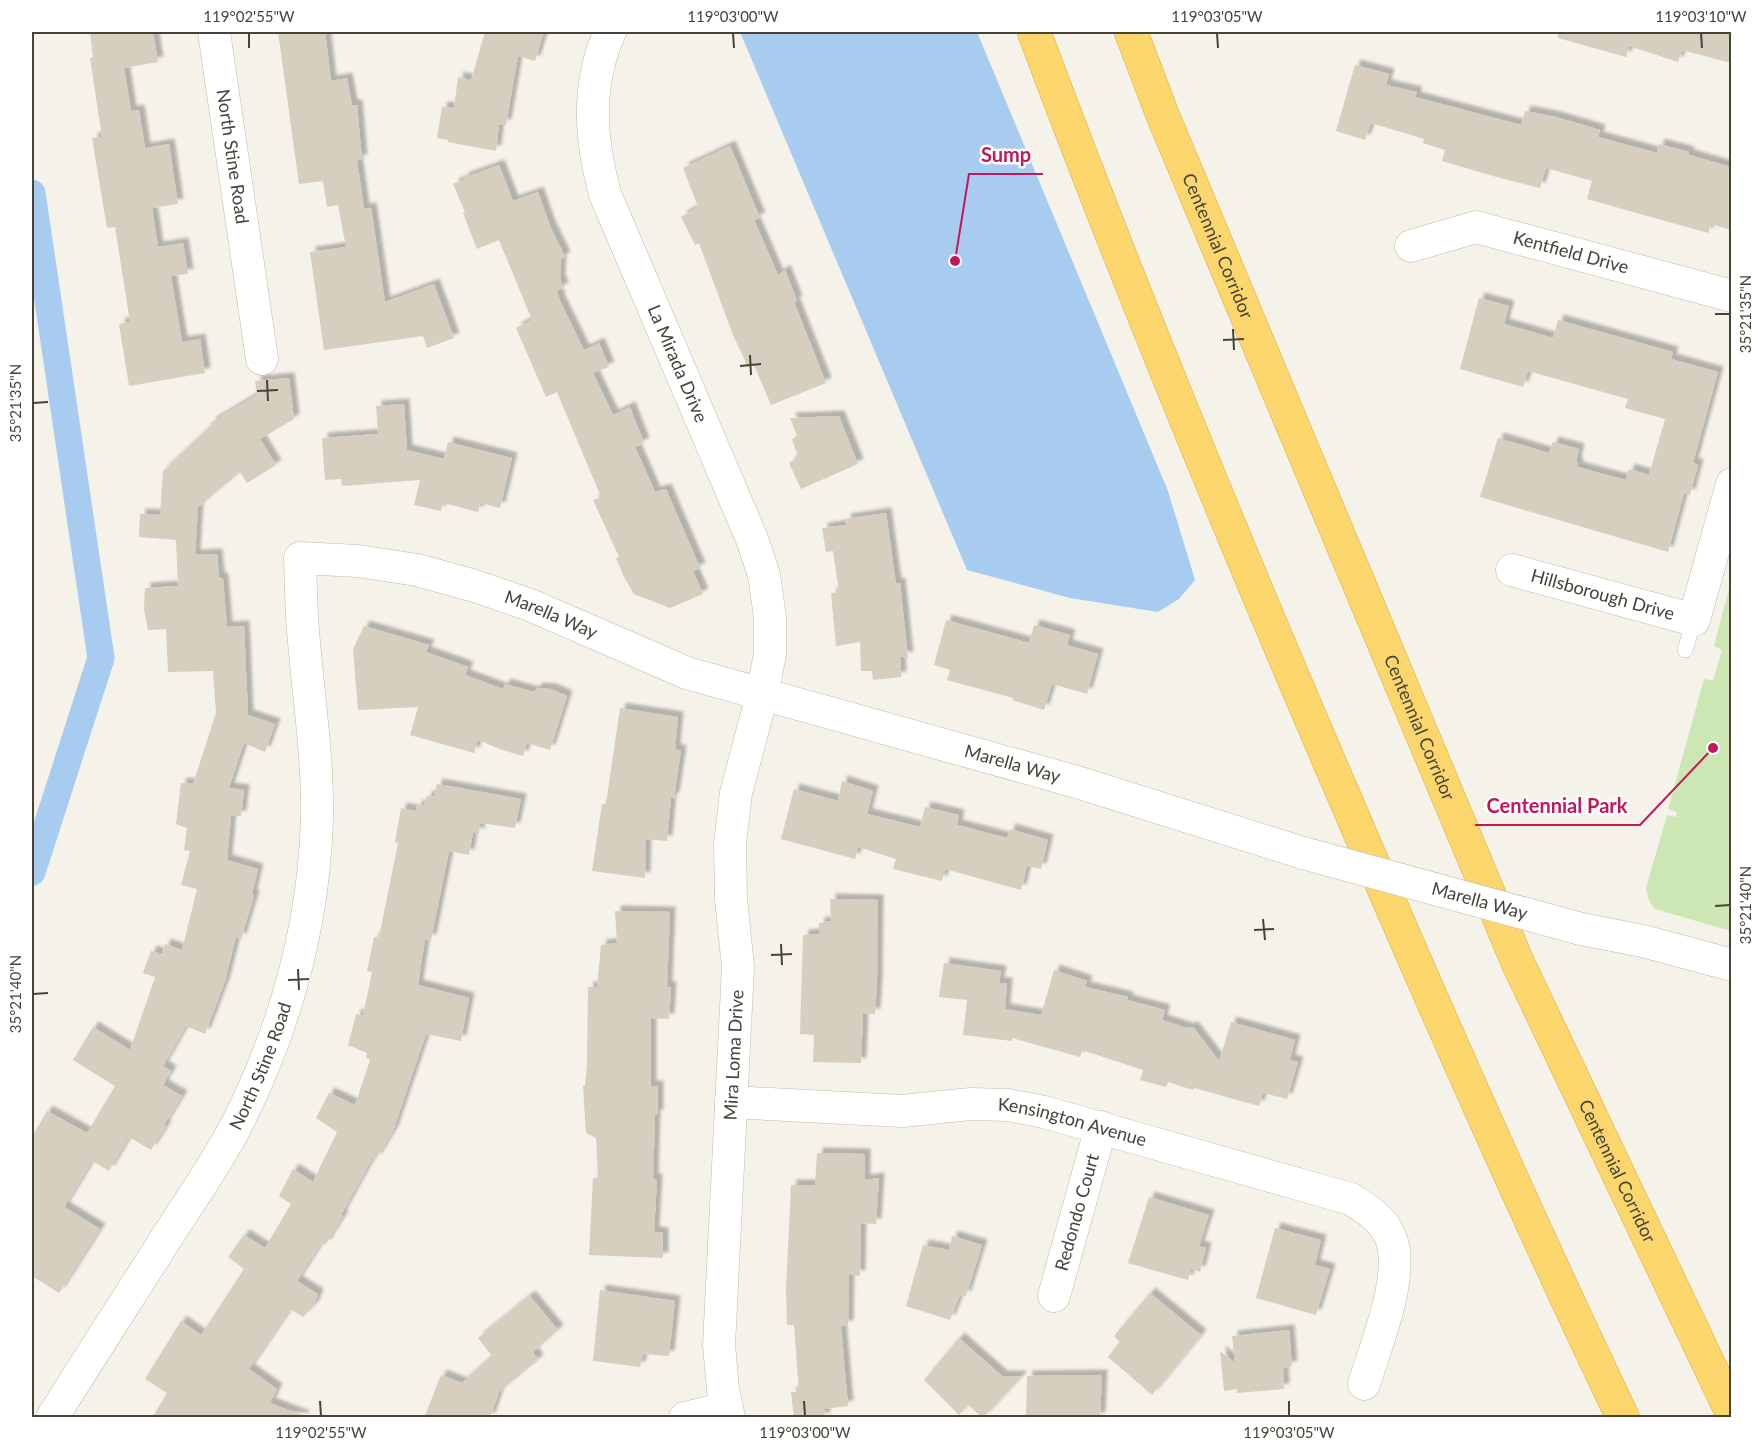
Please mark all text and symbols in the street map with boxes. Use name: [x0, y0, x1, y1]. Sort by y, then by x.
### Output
text: 119°02'55"W: [203, 7, 295, 25]
text: 119°03'00"W: [687, 7, 779, 25]
text: 119°03'05"W: [1171, 7, 1263, 25]
text: 119°03'10"W: [1655, 7, 1747, 25]
street label: North Stine Road: [213, 88, 254, 225]
callout: Sump: [969, 136, 1043, 174]
text: Sump: [981, 142, 1031, 166]
street label: Centennial Corridor: [1178, 170, 1259, 322]
street label: Kentfield Drive: [1511, 226, 1631, 278]
text: 35°21'35"N: [1736, 275, 1754, 353]
street label: La Mirada Drive: [643, 301, 713, 425]
text: 35°21'35"N: [6, 364, 24, 442]
street label: Hillsborough Drive: [1529, 564, 1677, 624]
street label: Marella Way: [502, 585, 602, 643]
street label: Centennial Corridor: [1380, 651, 1461, 804]
street label: Marella Way: [962, 739, 1064, 787]
callout: Centennial Park: [1475, 787, 1640, 825]
text: Centennial Park: [1487, 793, 1628, 817]
text: 35°21'40"N: [1736, 866, 1754, 944]
street label: Marella Way: [1429, 877, 1531, 924]
text: 35°21'40"N: [6, 955, 24, 1033]
street label: Mira Loma Drive: [719, 989, 747, 1121]
street label: North Stine Road: [224, 999, 295, 1133]
street label: Kensington Avenue: [998, 1093, 1149, 1151]
street label: Centennial Corridor: [1575, 1096, 1662, 1246]
street label: Redondo Court: [1050, 1150, 1103, 1273]
text: 119°02'55"W: [275, 1423, 367, 1441]
text: 119°03'00"W: [759, 1423, 851, 1441]
text: 119°03'05"W: [1243, 1423, 1335, 1441]

